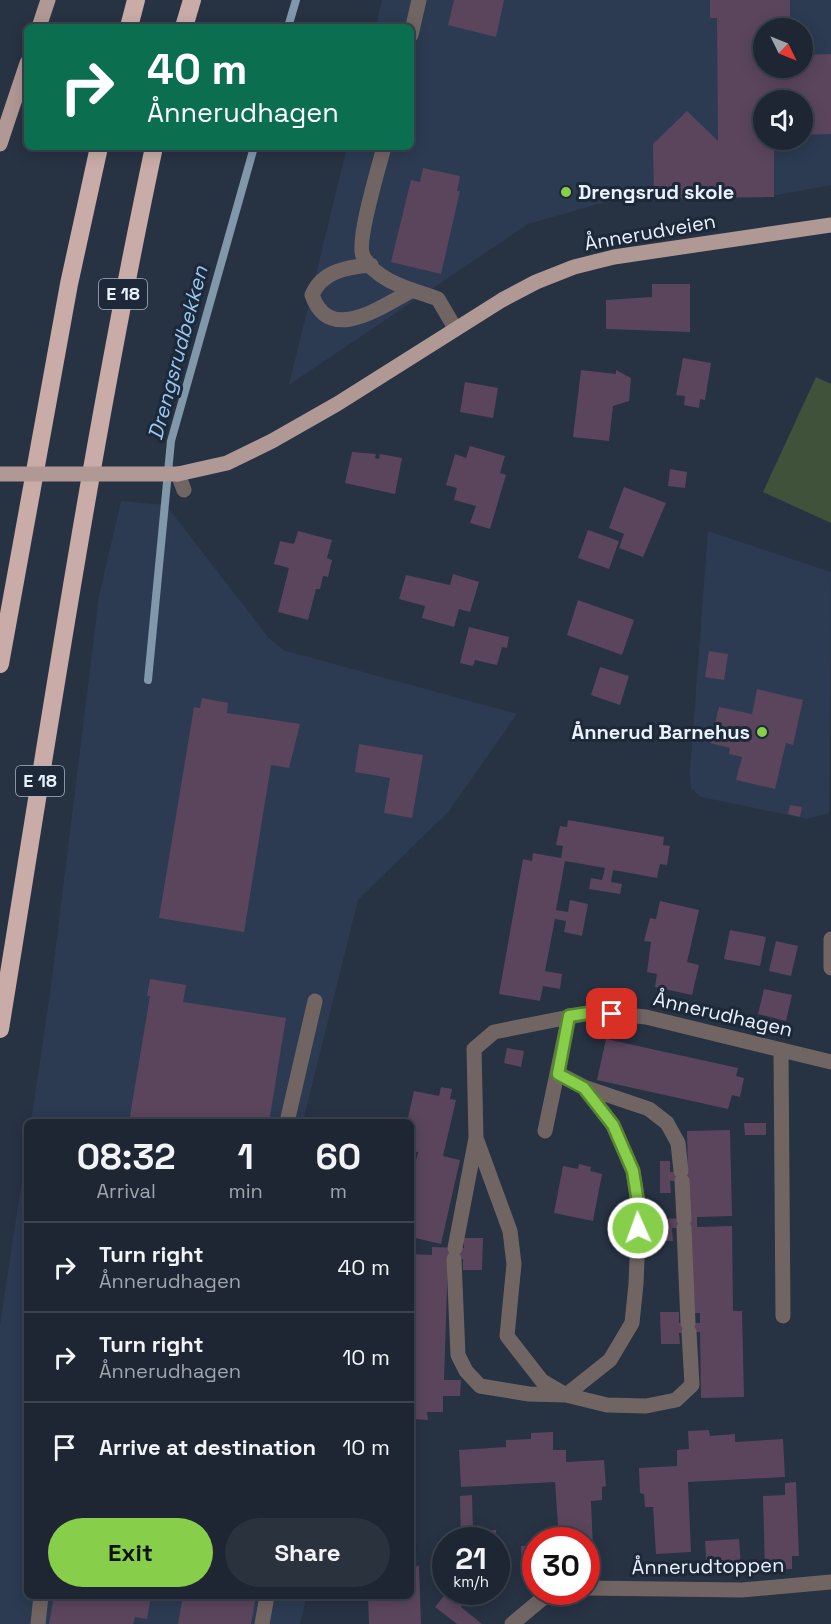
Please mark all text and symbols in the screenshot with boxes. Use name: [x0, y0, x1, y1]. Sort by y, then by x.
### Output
north arrow: [753, 18, 813, 78]
map controls: [753, 18, 813, 150]
text: 40 m: [147, 43, 247, 96]
icon: right: [48, 48, 126, 126]
button: sound: [753, 90, 813, 150]
text: Ånnerudhagen: [147, 95, 339, 130]
place label: Drengsrud skole: [578, 179, 734, 205]
marker: Drengsrud skole: [559, 185, 573, 199]
street label: Ånnerudveien: [582, 208, 718, 256]
water label: Drengsrudbekken: [141, 262, 214, 443]
road number: E 18: [99, 279, 147, 309]
place label: Ånnerud Barnehus: [571, 719, 750, 745]
marker: Ånnerud Barnehus: [755, 725, 769, 739]
road number: E 18: [16, 766, 64, 796]
street label: Ånnerudhagen: [651, 985, 795, 1043]
pin: [586, 988, 637, 1039]
icon: arrive: [595, 997, 628, 1030]
text: 08:32: [77, 1134, 176, 1180]
text: 1: [238, 1134, 254, 1180]
text: 60: [316, 1134, 361, 1180]
text: Arrival: [97, 1178, 156, 1204]
text: min: [228, 1178, 263, 1204]
text: m: [330, 1178, 347, 1204]
position arrow: [606, 1196, 670, 1260]
text: Turn right: [99, 1240, 204, 1268]
icon: right: [48, 1251, 81, 1284]
text: 40 m: [338, 1253, 390, 1281]
text: Ånnerudhagen: [99, 1268, 241, 1294]
text: Turn right: [99, 1330, 204, 1358]
icon: right: [48, 1341, 81, 1374]
text: 10 m: [342, 1343, 390, 1371]
text: Ånnerudhagen: [99, 1358, 241, 1384]
icon: arrive: [48, 1431, 81, 1464]
text: Arrive at destination: [99, 1433, 316, 1461]
text: 10 m: [342, 1433, 390, 1461]
button: Exit: [48, 1518, 213, 1587]
button: Share: [225, 1518, 390, 1587]
speed limit sign: 30: [522, 1527, 600, 1605]
text: 21: [455, 1539, 487, 1578]
street label: Ånnerudtoppen: [631, 1552, 785, 1580]
text: km/h: [453, 1572, 489, 1591]

